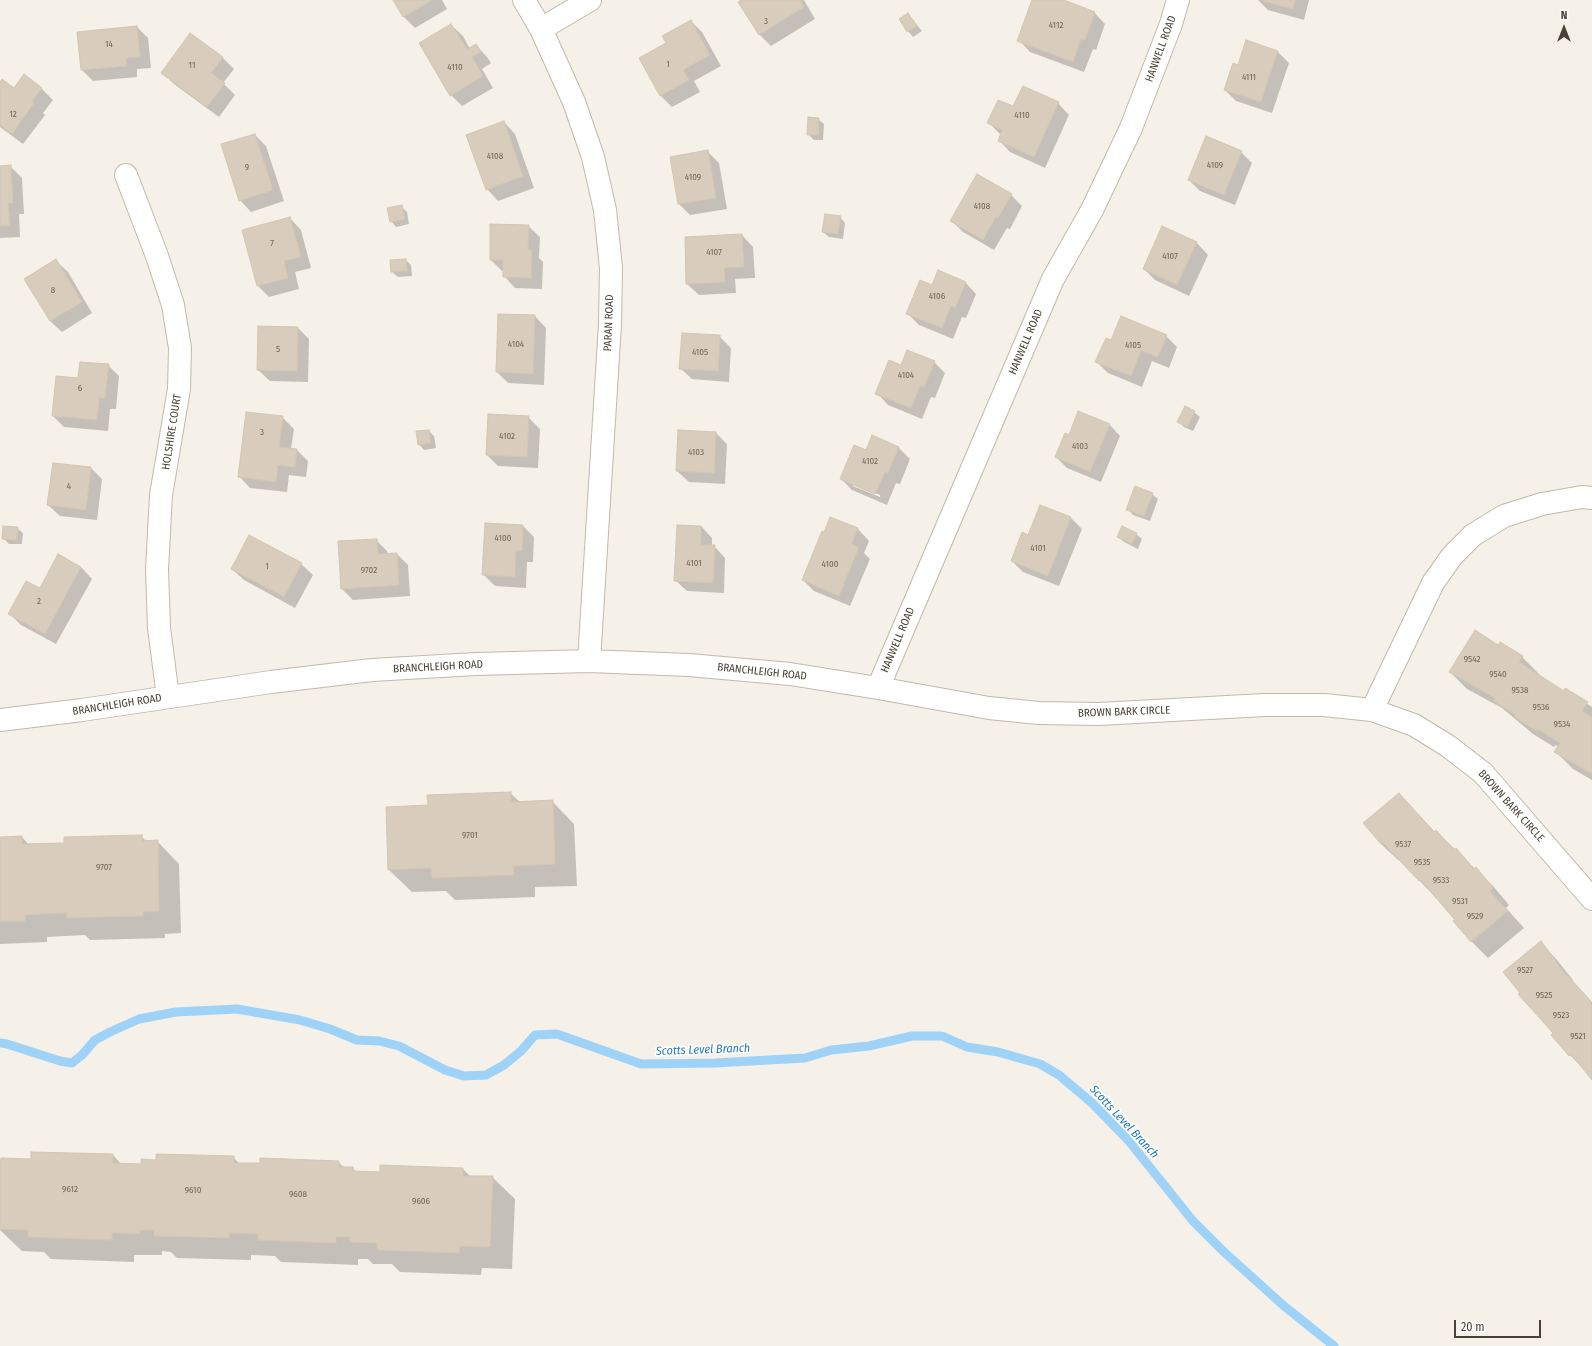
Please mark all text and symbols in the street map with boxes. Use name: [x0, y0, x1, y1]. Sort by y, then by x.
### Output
north arrow: [1544, 8, 1584, 48]
text: N: [1561, 9, 1567, 22]
street label: HANWELL ROAD: [1143, 14, 1179, 84]
house number: 3: [764, 16, 768, 26]
house number: 4112: [1049, 20, 1063, 30]
house number: 14: [105, 39, 113, 49]
house number: 1: [666, 59, 670, 69]
house number: 11: [189, 60, 195, 70]
house number: 4110: [447, 62, 463, 72]
house number: 4111: [1242, 72, 1256, 82]
house number: 12: [9, 109, 17, 119]
house number: 4110: [1014, 110, 1030, 120]
house number: 4108: [487, 151, 503, 161]
house number: 4109: [1207, 160, 1223, 170]
house number: 9: [245, 162, 249, 172]
house number: 4109: [685, 172, 701, 182]
house number: 4108: [974, 201, 990, 211]
house number: 7: [270, 238, 274, 248]
house number: 4107: [706, 247, 722, 257]
house number: 4107: [1162, 251, 1178, 261]
house number: 8: [51, 285, 55, 295]
house number: 4106: [929, 291, 945, 301]
street label: PARAN ROAD: [601, 294, 617, 352]
street label: HANWELL ROAD: [1006, 307, 1046, 377]
house number: 4104: [508, 339, 524, 349]
house number: 4105: [1125, 340, 1141, 350]
house number: 5: [276, 344, 280, 354]
house number: 4105: [692, 347, 708, 357]
house number: 4104: [898, 370, 914, 380]
house number: 6: [78, 383, 82, 393]
street label: HOLSHIRE COURT: [159, 393, 185, 471]
house number: 3: [260, 427, 264, 437]
house number: 4102: [499, 431, 515, 441]
house number: 4103: [1072, 441, 1088, 451]
house number: 4103: [688, 447, 704, 457]
house number: 4102: [862, 456, 878, 466]
house number: 4: [67, 481, 71, 491]
house number: 4100: [495, 533, 511, 543]
house number: 4101: [1030, 543, 1046, 553]
house number: 4101: [686, 558, 702, 568]
house number: 4100: [822, 559, 838, 569]
house number: 1: [265, 561, 269, 571]
house number: 9702: [361, 565, 377, 575]
house number: 2: [37, 596, 41, 606]
street label: HANWELL ROAD: [878, 605, 918, 675]
house number: 9542: [1464, 654, 1480, 664]
street label: BRANCHLEIGH ROAD: [393, 658, 483, 676]
street label: BRANCHLEIGH ROAD: [717, 661, 807, 683]
house number: 9540: [1489, 669, 1507, 679]
house number: 9538: [1511, 685, 1529, 695]
street label: BRANCHLEIGH ROAD: [71, 691, 163, 719]
house number: 9536: [1533, 702, 1549, 712]
street label: BROWN BARK CIRCLE: [1078, 704, 1170, 720]
house number: 9534: [1554, 719, 1570, 729]
street label: BROWN BARK CIRCLE: [1475, 767, 1547, 845]
house number: 9701: [462, 830, 478, 840]
house number: 9537: [1395, 839, 1411, 849]
house number: 9535: [1414, 857, 1430, 867]
house number: 9707: [96, 862, 112, 872]
house number: 9533: [1433, 875, 1449, 885]
house number: 9531: [1452, 896, 1468, 906]
house number: 9529: [1467, 911, 1483, 921]
house number: 9527: [1517, 965, 1533, 975]
house number: 9525: [1536, 990, 1552, 1000]
house number: 9523: [1553, 1010, 1569, 1020]
house number: 9521: [1570, 1031, 1586, 1041]
water label: Scotts Level Branch: [656, 1041, 750, 1059]
water label: Scotts Level Branch: [1086, 1083, 1162, 1161]
house number: 9612: [62, 1184, 78, 1194]
house number: 9610: [185, 1185, 201, 1195]
house number: 9608: [289, 1189, 307, 1199]
house number: 9606: [412, 1196, 430, 1206]
scale bar: [1456, 1312, 1543, 1338]
text: 20 m: [1461, 1320, 1485, 1334]

